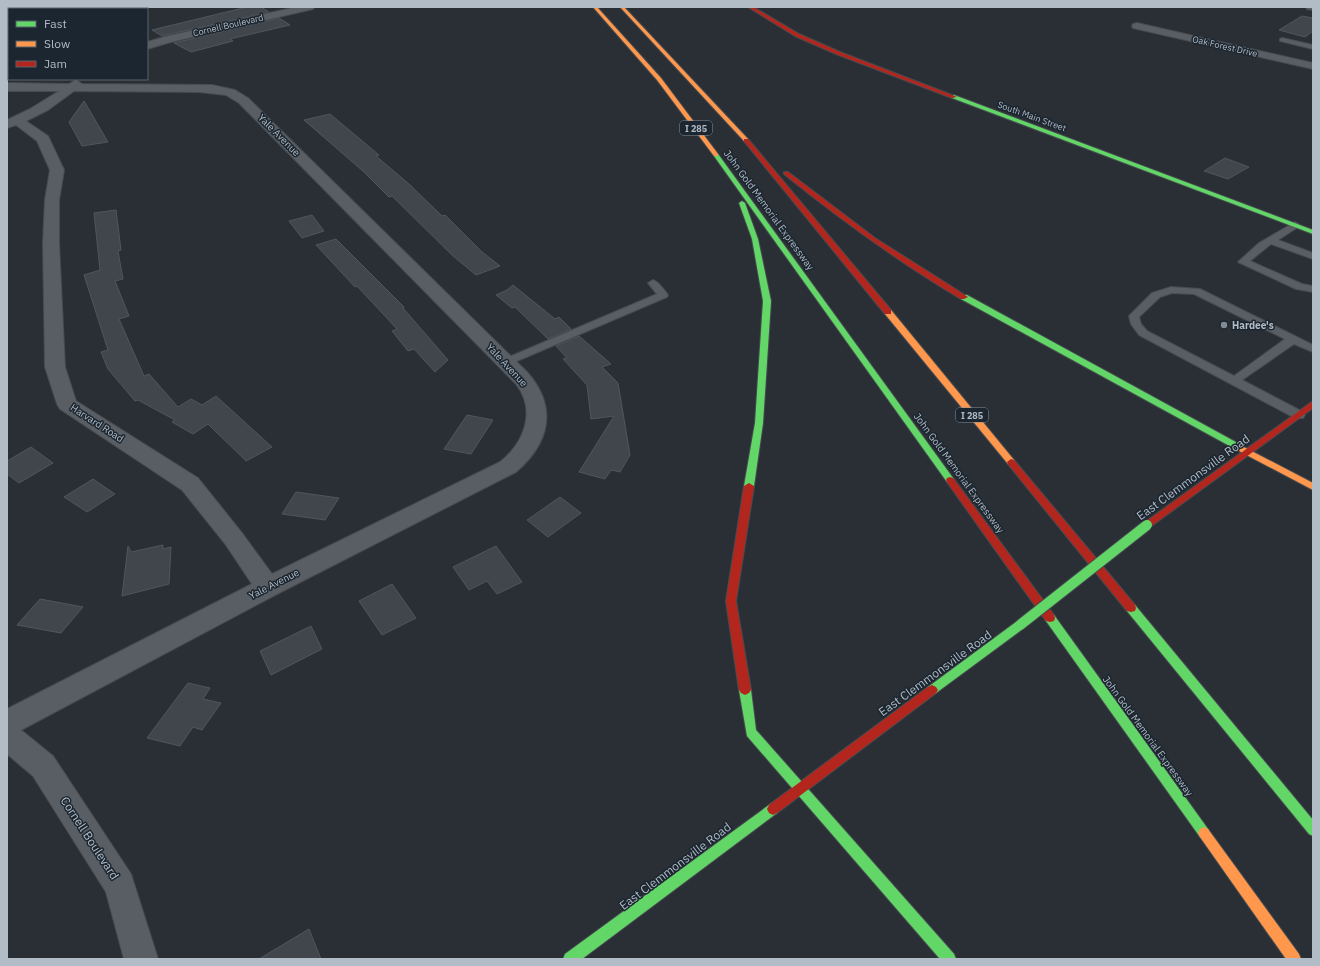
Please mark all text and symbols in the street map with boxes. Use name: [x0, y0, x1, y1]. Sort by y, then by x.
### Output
legend: [8, 8, 148, 80]
street label: Cornell Boulevard: [192, 12, 264, 38]
text: Fast: [44, 16, 67, 31]
street label: Oak Forest Drive: [1191, 33, 1259, 59]
text: Slow: [44, 36, 70, 51]
text: Jam: [44, 56, 67, 71]
street label: South Main Street: [996, 99, 1068, 133]
street label: Yale Avenue: [255, 111, 303, 159]
road number: I 285: [680, 121, 712, 135]
street label: John Gold Memorial Expressway: [721, 147, 817, 273]
place label: Hardee's: [1232, 319, 1274, 332]
marker: Hardee's: [1219, 320, 1229, 330]
street label: Yale Avenue: [484, 341, 531, 390]
street label: Harvard Road: [68, 401, 126, 445]
road number: I 285: [956, 408, 988, 422]
street label: John Gold Memorial Expressway: [911, 410, 1007, 536]
street label: East Clemmonsville Road: [1134, 431, 1252, 523]
street label: Yale Avenue: [247, 566, 302, 602]
street label: East Clemmonsville Road: [876, 627, 994, 719]
street label: John Gold Memorial Expressway: [1100, 673, 1196, 799]
street label: Cornell Boulevard: [58, 794, 122, 882]
street label: East Clemmonsville Road: [616, 819, 734, 913]

